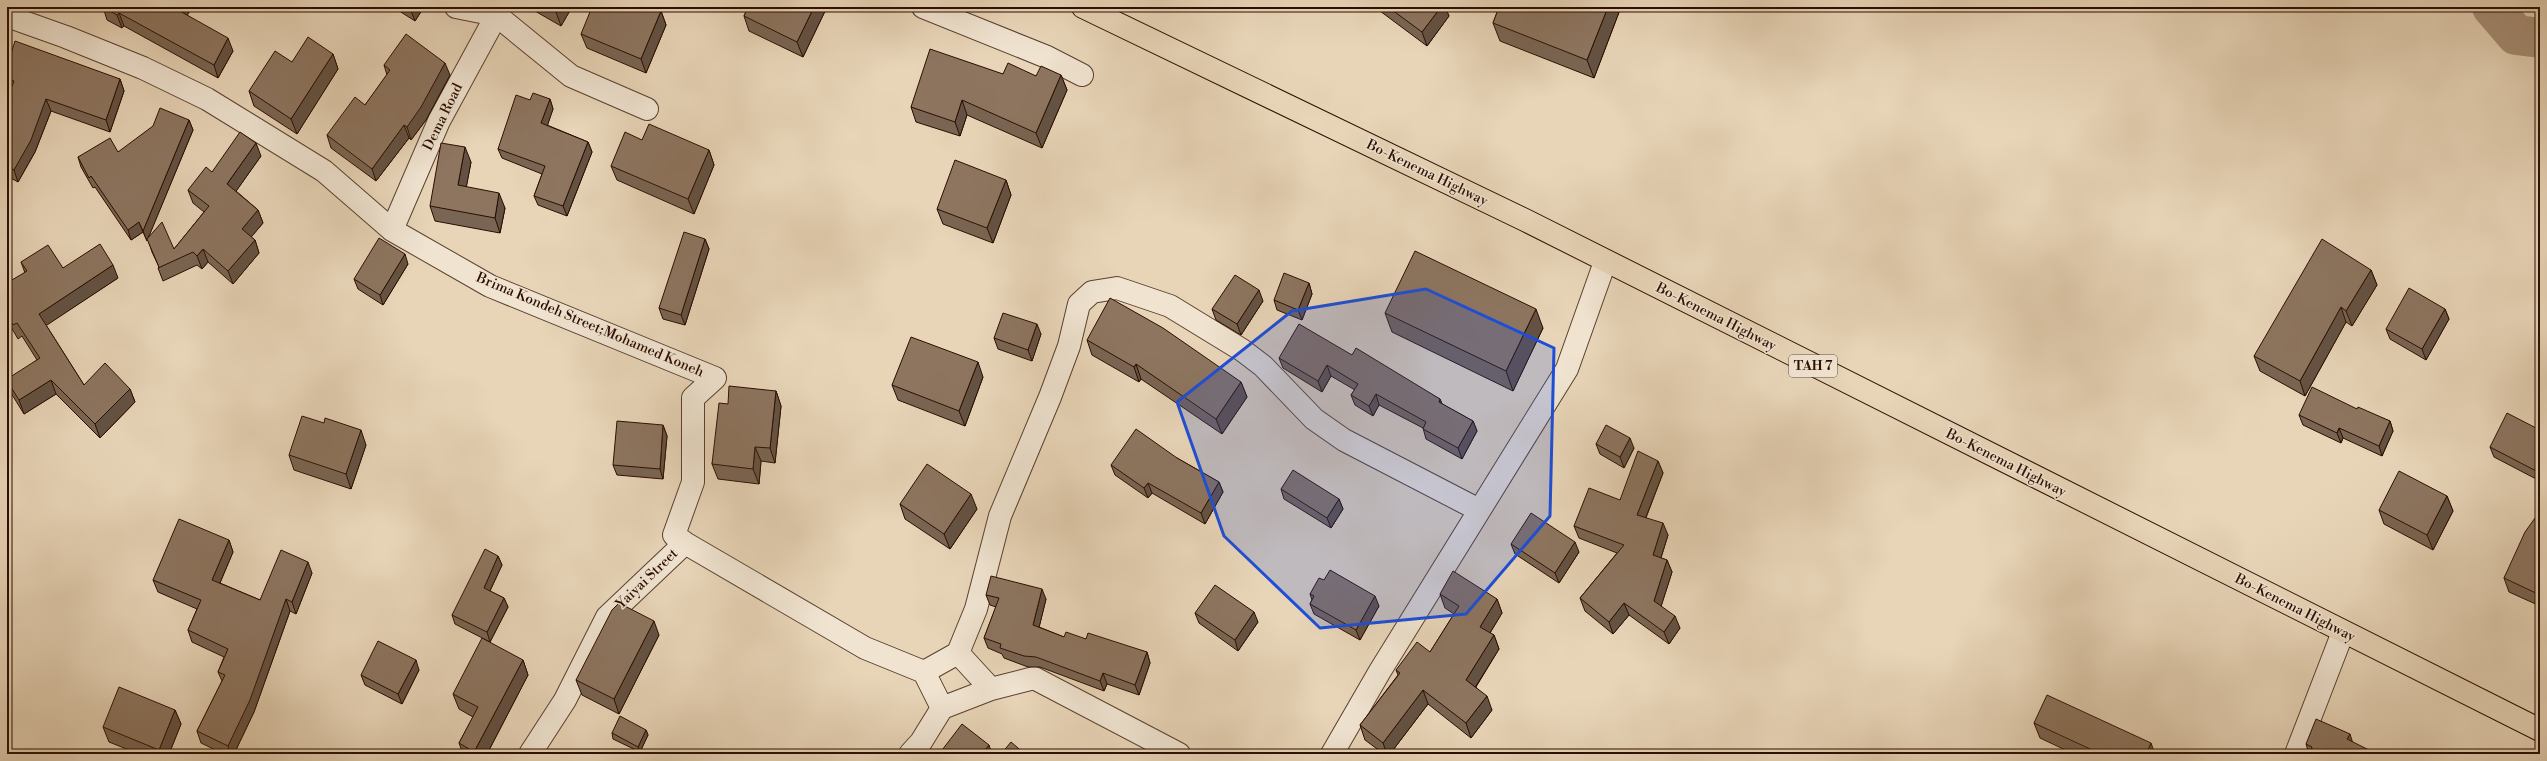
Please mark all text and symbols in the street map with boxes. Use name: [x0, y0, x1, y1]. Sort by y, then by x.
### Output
street label: Dema Road: [419, 80, 467, 154]
street label: Bo-Kenema Highway: [1362, 135, 1491, 210]
street label: Brima Kondeh Street;Mohamed Koneh: [472, 268, 707, 382]
street label: Bo-Kenema Highway: [1652, 278, 1779, 355]
road number: TAH 7: [1789, 355, 1837, 377]
street label: Bo-Kenema Highway: [1942, 424, 2069, 501]
street label: Yaiyai Street: [611, 545, 682, 614]
street label: Bo-Kenema Highway: [2231, 569, 2358, 646]

